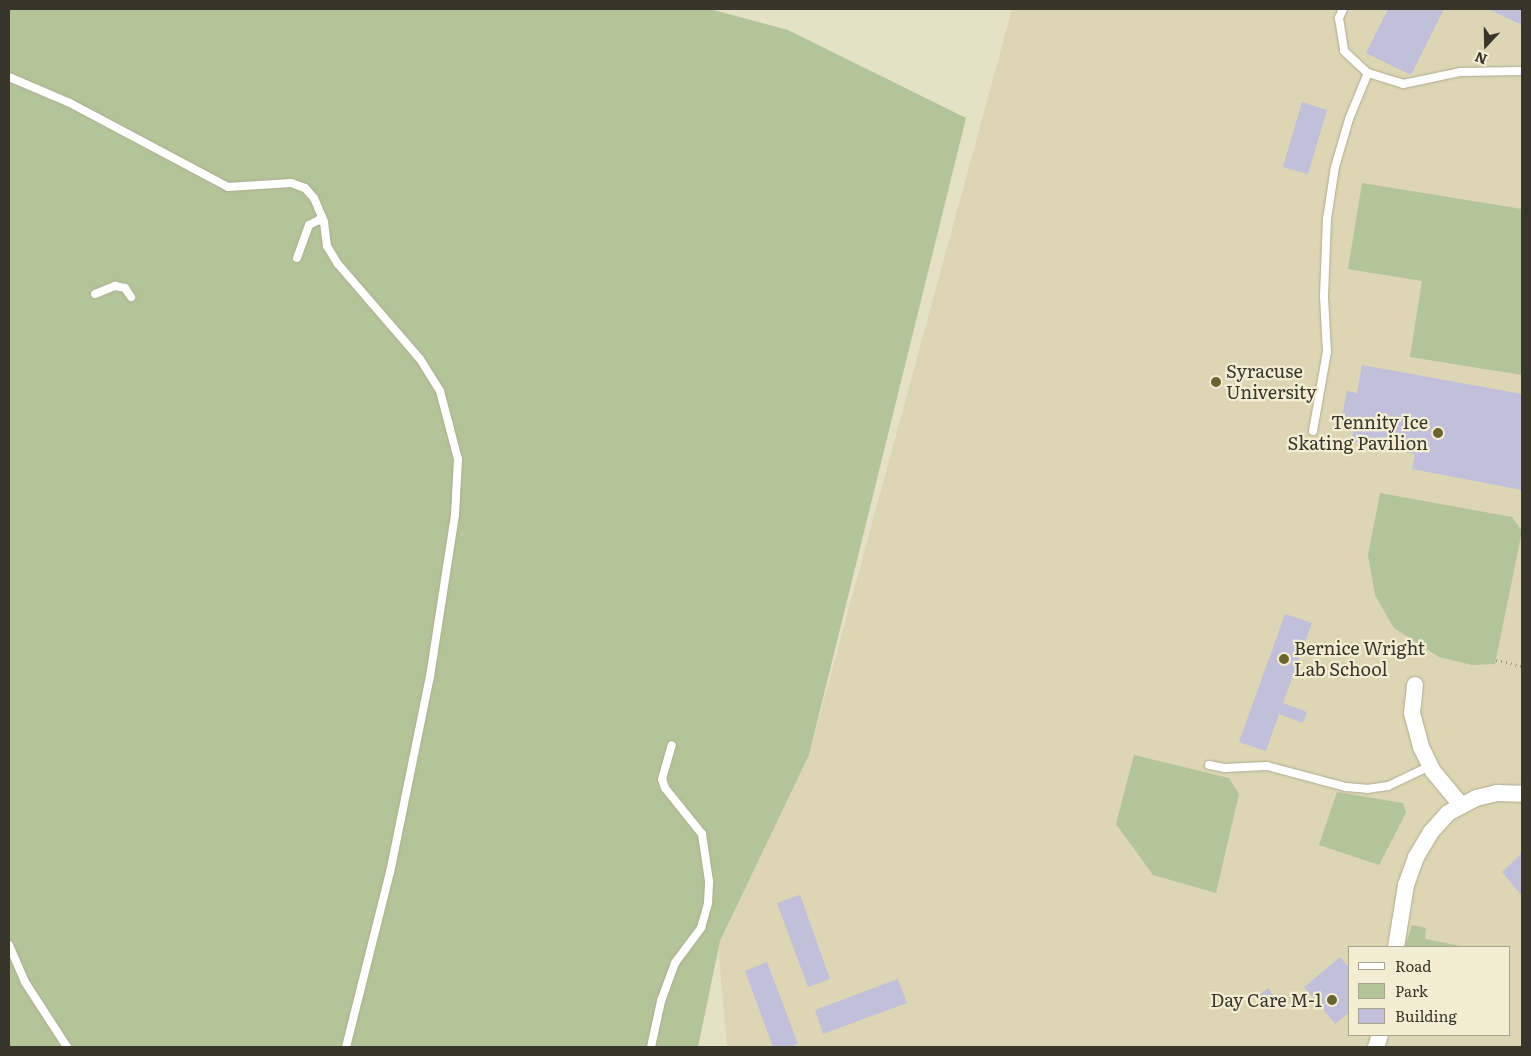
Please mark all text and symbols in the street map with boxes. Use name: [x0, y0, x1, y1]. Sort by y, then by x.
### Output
north arrow: [1461, 20, 1511, 70]
text: N: [1472, 48, 1490, 70]
place label: Syracuse University: [1226, 361, 1317, 404]
marker: Syracuse University: [1210, 376, 1222, 388]
place label: Tennity Ice Skating Pavilion: [1288, 412, 1428, 454]
marker: Tennity Ice Skating Pavilion: [1432, 427, 1444, 439]
place label: Bernice Wright Lab School: [1294, 638, 1425, 681]
marker: Bernice Wright Lab School: [1278, 653, 1290, 665]
legend: [1348, 946, 1511, 1036]
text: Road: [1395, 954, 1431, 977]
text: Park: [1395, 979, 1428, 1002]
place label: Day Care M-1: [1211, 989, 1322, 1011]
marker: Day Care M-1: [1326, 994, 1338, 1006]
text: Building: [1395, 1004, 1457, 1027]

